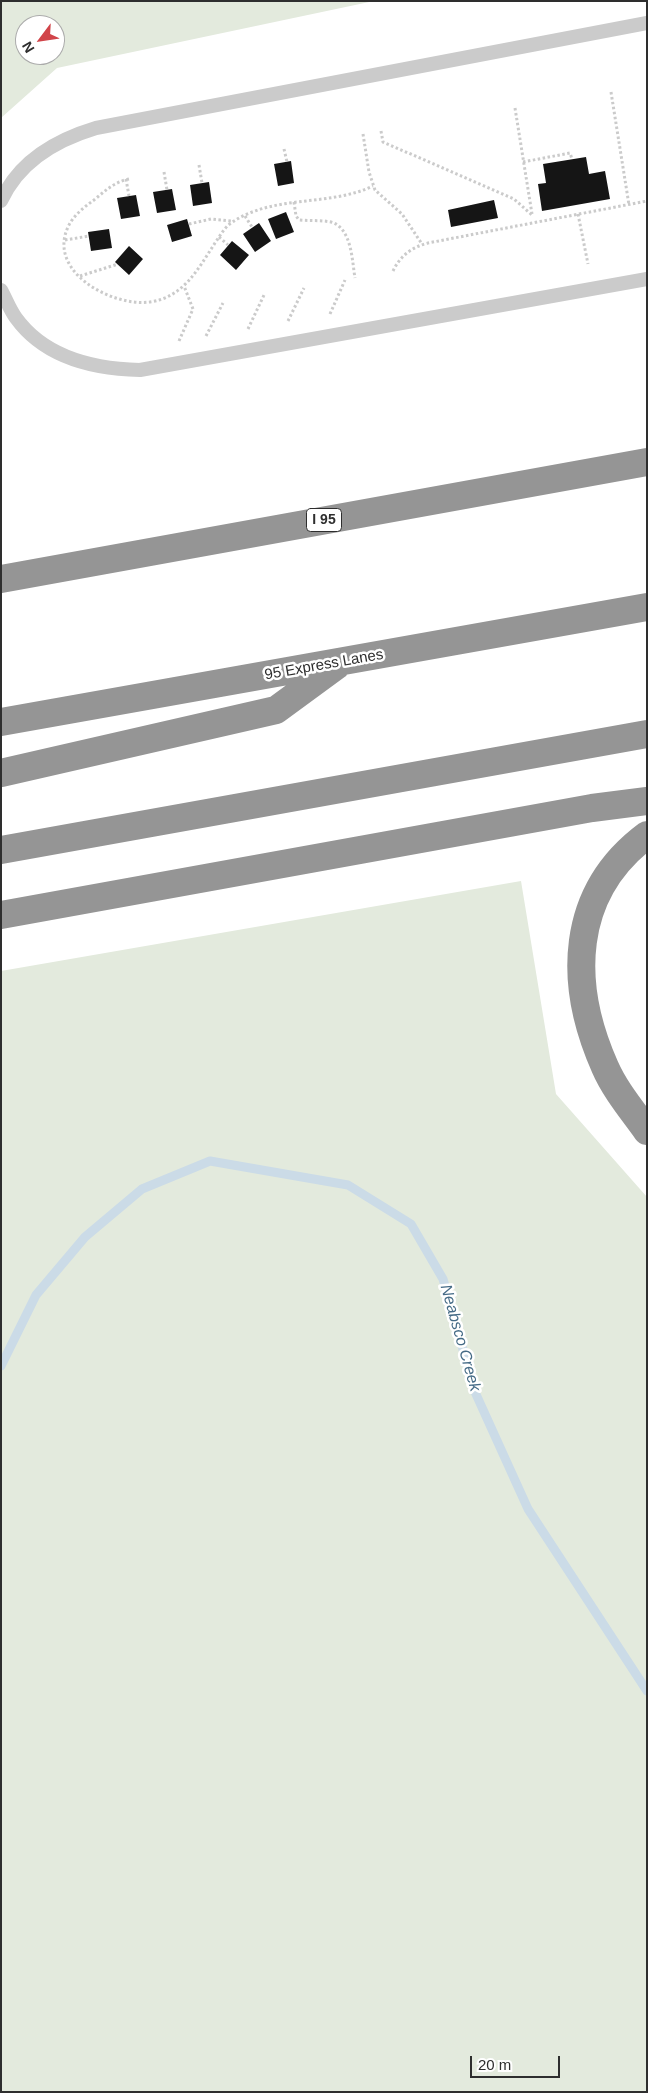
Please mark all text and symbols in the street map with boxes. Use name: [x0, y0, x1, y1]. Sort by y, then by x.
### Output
north arrow: [15, 15, 65, 65]
text: N: [19, 39, 37, 56]
road number: I 95: [306, 508, 342, 532]
street label: 95 Express Lanes: [263, 646, 385, 684]
water label: Neabsco Creek: [436, 1282, 484, 1394]
scale bar: [473, 2046, 563, 2078]
text: 20 m: [478, 2056, 511, 2073]

